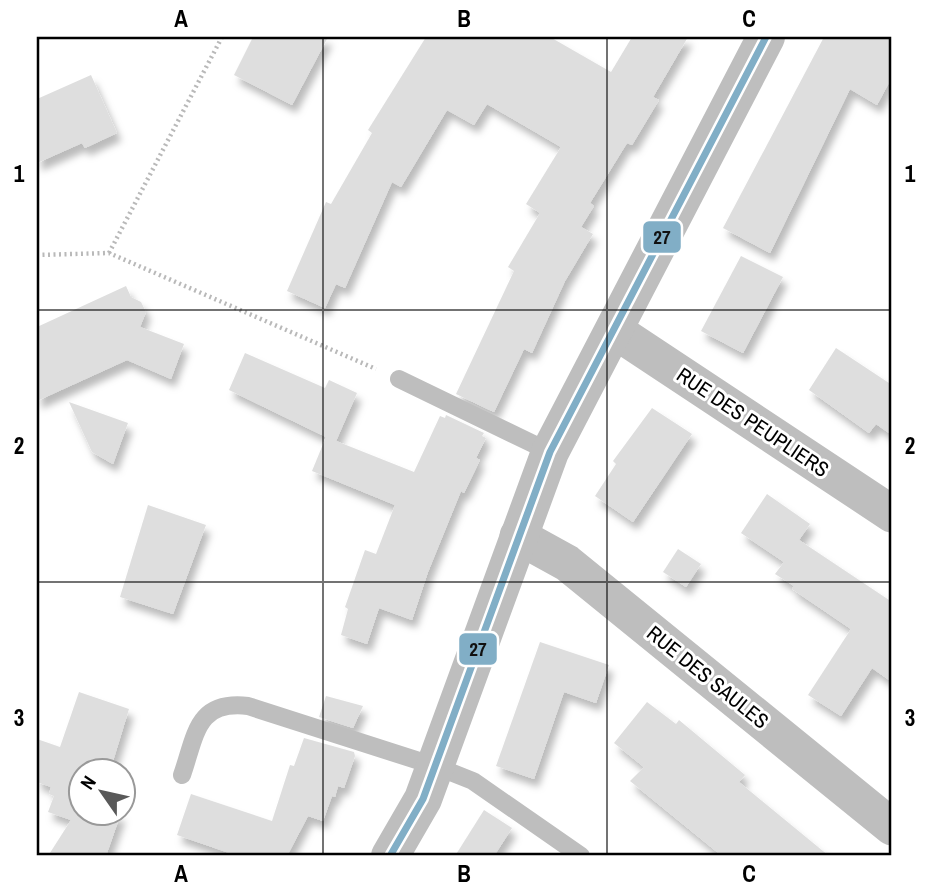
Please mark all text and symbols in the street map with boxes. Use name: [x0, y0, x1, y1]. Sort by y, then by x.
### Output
text: A: [174, 3, 188, 34]
text: B: [457, 3, 471, 34]
text: C: [742, 3, 756, 34]
text: 1: [14, 158, 25, 189]
text: 1: [905, 158, 916, 189]
line badge: 27: [642, 220, 682, 254]
text: 27: [653, 224, 671, 250]
street label: RUE DES PEUPLIERS: [671, 360, 835, 484]
text: 2: [14, 430, 24, 461]
text: 2: [905, 430, 915, 461]
street label: RUE DES SAULES: [641, 619, 775, 735]
line badge: 27: [458, 632, 498, 666]
text: 27: [469, 636, 487, 662]
text: 3: [14, 702, 24, 733]
text: 3: [905, 702, 915, 733]
north arrow: [66, 756, 136, 826]
text: N: [74, 771, 102, 794]
text: A: [174, 858, 188, 889]
text: B: [457, 858, 471, 889]
text: C: [742, 858, 756, 889]

